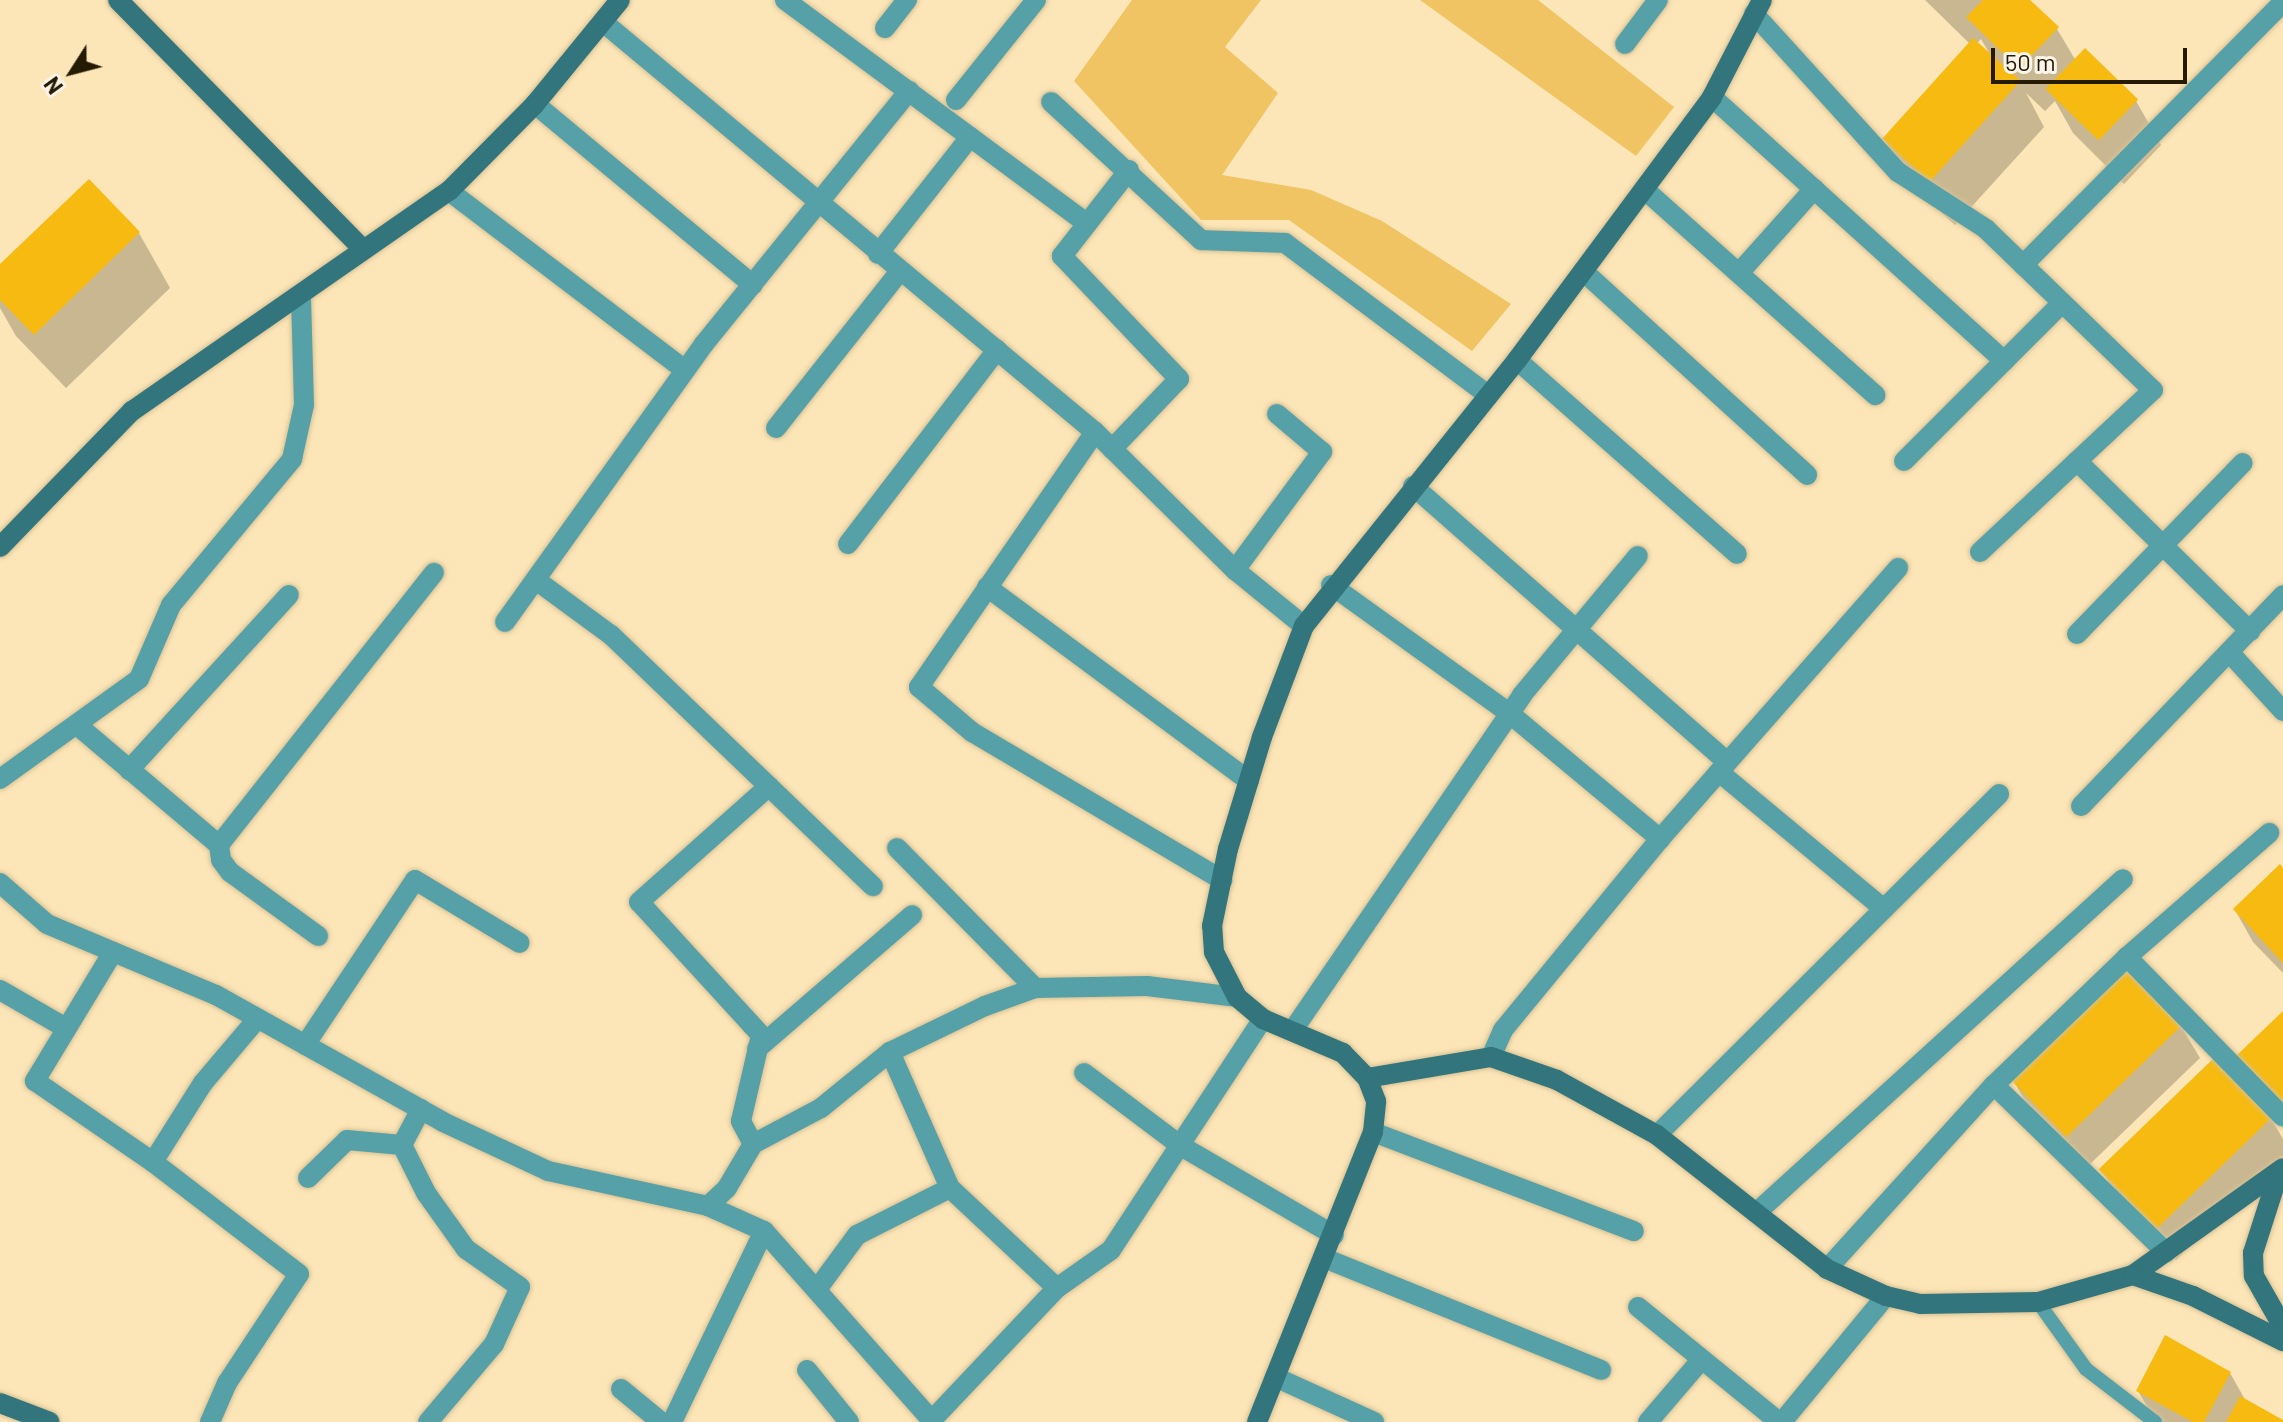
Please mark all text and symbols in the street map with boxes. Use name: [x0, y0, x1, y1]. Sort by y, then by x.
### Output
north arrow: [32, 32, 112, 112]
scale bar: [1995, 32, 2191, 82]
text: 50 m: [2005, 47, 2056, 76]
text: N: [38, 73, 67, 100]

